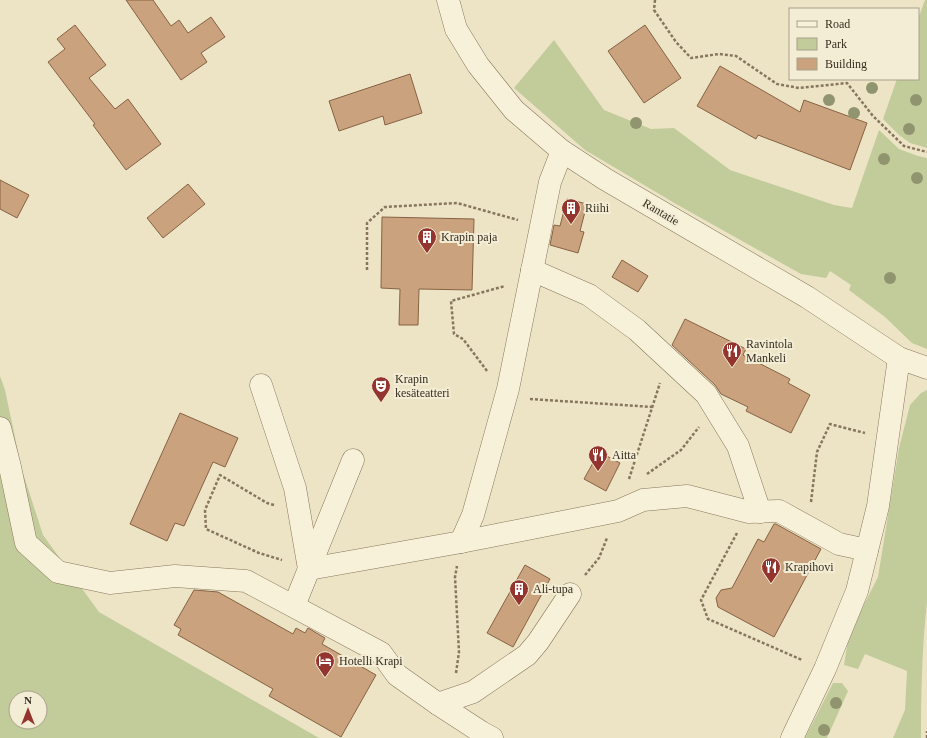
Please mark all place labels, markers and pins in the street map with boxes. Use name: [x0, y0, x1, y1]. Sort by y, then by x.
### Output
building icon: Riihi: [560, 197, 582, 225]
place label: Riihi: [585, 201, 610, 215]
building icon: Krapin paja: [416, 226, 438, 254]
place label: Krapin paja: [441, 230, 498, 244]
place label: Ravintola Mankeli: [746, 337, 793, 365]
restaurant icon: Ravintola Mankeli: [721, 340, 743, 368]
place label: Krapin kesäteatteri: [395, 372, 450, 400]
theatre icon: Krapin kesäteatteri: [370, 375, 392, 403]
restaurant icon: Aitta: [587, 444, 609, 472]
place label: Aitta: [612, 448, 637, 462]
restaurant icon: Krapihovi: [760, 556, 782, 584]
place label: Krapihovi: [785, 560, 834, 574]
building icon: Ali-tupa: [508, 578, 530, 606]
place label: Ali-tupa: [533, 582, 574, 596]
hotel icon: Hotelli Krapi: [314, 650, 336, 678]
place label: Hotelli Krapi: [339, 654, 403, 668]

